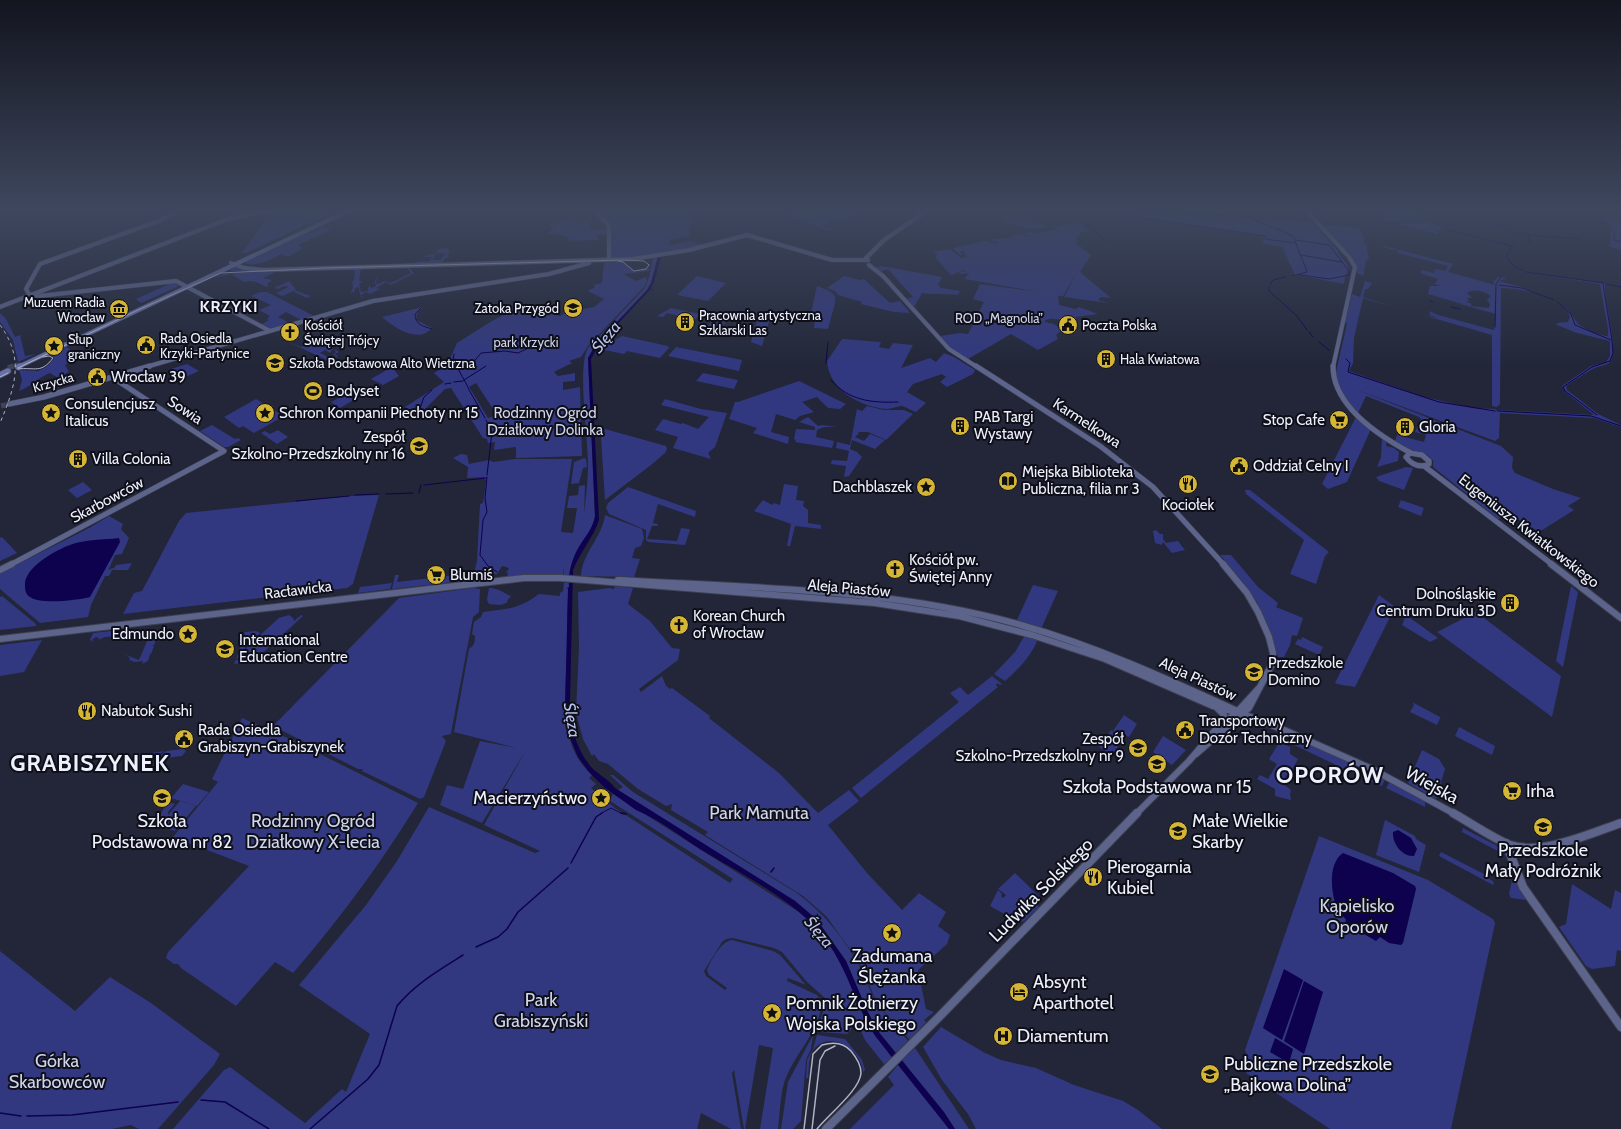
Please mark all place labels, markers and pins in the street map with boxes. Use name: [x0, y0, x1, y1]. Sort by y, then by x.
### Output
place label: Muzuem Radia Wrocław: [24, 294, 106, 325]
school or university icon: Zatoka Przygód: [562, 297, 584, 319]
museum icon: Muzuem Radia Wrocław: [108, 298, 130, 320]
place label: Zatoka Przygód: [475, 300, 559, 316]
place label: Pracownia artystyczna Szklarski Las: [699, 307, 822, 338]
building icon: Pracownia artystyczna Szklarski Las: [674, 311, 696, 333]
public building icon: Poczta Polska: [1057, 314, 1079, 336]
place label: Kościół Świętej Trójcy: [304, 317, 380, 349]
place label: Poczta Polska: [1082, 317, 1158, 333]
church icon: Kościół Świętej Trójcy: [279, 321, 301, 343]
place label: Rada Osiedla Krzyki-Partynice: [160, 330, 250, 361]
place label: Słup graniczny: [68, 331, 121, 362]
public building icon: Rada Osiedla Krzyki-Partynice: [135, 334, 157, 356]
place icon: Słup graniczny: [43, 335, 65, 357]
building icon: Hala Kwiatowa: [1095, 348, 1117, 370]
place label: Hala Kwiatowa: [1120, 351, 1200, 367]
school or university icon: Szkoła Podstawowa Alto Wietrzna: [264, 352, 286, 374]
place label: Szkoła Podstawowa Alto Wietrzna: [289, 355, 476, 371]
public building icon: Wrocław 39: [86, 366, 108, 388]
place label: Wrocław 39: [111, 368, 186, 386]
sports icon: Bodyset: [302, 380, 324, 402]
place label: Bodyset: [327, 382, 379, 400]
place label: Consulencjusz Italicus: [65, 395, 155, 430]
place icon: Consulencjusz Italicus: [40, 402, 62, 424]
place icon: Schron Kompanii Piechoty nr 15: [254, 402, 276, 424]
place label: Schron Kompanii Piechoty nr 15: [279, 404, 478, 422]
place label: PAB Targi Wystawy: [974, 408, 1033, 443]
supermarket icon: Stop Cafe: [1328, 409, 1350, 431]
place label: Stop Cafe: [1263, 411, 1325, 429]
building icon: PAB Targi Wystawy: [949, 415, 971, 437]
building icon: Gloria: [1394, 416, 1416, 438]
place label: Gloria: [1419, 418, 1457, 436]
place label: Zespół Szkolno-Przedszkolny nr 16: [232, 428, 405, 463]
school or university icon: Zespół Szkolno-Przedszkolny nr 16: [408, 435, 430, 457]
building icon: Villa Colonia: [67, 448, 89, 470]
place label: Villa Colonia: [92, 450, 171, 468]
public building icon: Oddział Celny I: [1228, 455, 1250, 477]
place label: Oddział Celny I: [1253, 457, 1349, 475]
place label: Miejska Biblioteka Publiczna, filia nr 3: [1022, 463, 1140, 498]
library icon: Miejska Biblioteka Publiczna, filia nr 3: [997, 470, 1019, 492]
restaurant icon: Kociołek: [1177, 473, 1199, 495]
place icon: Dachblaszek: [915, 476, 937, 498]
place label: Dachblaszek: [833, 478, 912, 496]
place label: Kociołek: [1162, 496, 1214, 514]
place label: Kościół pw. Świętej Anny: [909, 551, 993, 586]
church icon: Kościół pw. Świętej Anny: [884, 558, 906, 580]
supermarket icon: Blumiś: [425, 564, 447, 586]
place label: Blumiś: [450, 566, 493, 584]
place label: Dolnośląskie Centrum Druku 3D: [1376, 585, 1496, 620]
building icon: Dolnośląskie Centrum Druku 3D: [1499, 592, 1521, 614]
place label: Korean Church of Wrocław: [693, 607, 785, 642]
church icon: Korean Church of Wrocław: [668, 614, 690, 636]
place icon: Edmundo: [177, 623, 199, 645]
place label: Edmundo: [112, 625, 174, 643]
place label: International Education Centre: [239, 631, 348, 666]
school or university icon: International Education Centre: [214, 638, 236, 660]
place label: Przedszkole Domino: [1268, 654, 1343, 689]
school or university icon: Przedszkole Domino: [1243, 661, 1265, 683]
restaurant icon: Nabutok Sushi: [76, 700, 98, 722]
place label: Nabutok Sushi: [101, 702, 192, 720]
place label: Transportowy Dozór Techniczny: [1199, 712, 1312, 747]
public building icon: Transportowy Dozór Techniczny: [1174, 719, 1196, 741]
place label: Rada Osiedla Grabiszyn-Grabiszynek: [198, 721, 344, 756]
public building icon: Rada Osiedla Grabiszyn-Grabiszynek: [173, 728, 195, 750]
place label: Zespół Szkolno-Przedszkolny nr 9: [955, 730, 1124, 765]
school or university icon: Zespół Szkolno-Przedszkolny nr 9: [1127, 737, 1149, 759]
school or university icon: Szkoła Podstawowa nr 15: [1146, 753, 1168, 775]
place label: Szkoła Podstawowa nr 15: [1062, 776, 1252, 798]
supermarket icon: Irha: [1501, 780, 1523, 802]
place label: Irha: [1526, 780, 1555, 802]
school or university icon: Szkoła Podstawowa nr 82: [151, 787, 173, 809]
place label: Macierzyństwo: [473, 787, 587, 809]
place icon: Macierzyństwo: [590, 787, 612, 809]
place label: Szkoła Podstawowa nr 82: [92, 810, 232, 853]
place label: Małe Wielkie Skarby: [1192, 810, 1288, 853]
school or university icon: Przedszkole Mały Podróżnik: [1532, 816, 1554, 838]
school or university icon: Małe Wielkie Skarby: [1167, 820, 1189, 842]
place label: Przedszkole Mały Podróżnik: [1485, 839, 1602, 882]
place label: Pierogarnia Kubiel: [1107, 856, 1192, 899]
restaurant icon: Pierogarnia Kubiel: [1082, 866, 1104, 888]
place icon: Zadumana Ślężanka: [881, 922, 903, 944]
place label: Zadumana Ślężanka: [852, 945, 933, 988]
place label: Absynt Aparthotel: [1033, 971, 1114, 1014]
hotel icon: Absynt Aparthotel: [1008, 981, 1030, 1003]
place label: Pomnik Żołnierzy Wojska Polskiego: [786, 992, 918, 1035]
place icon: Pomnik Żołnierzy Wojska Polskiego: [761, 1002, 783, 1024]
hospital icon: Diamentum: [992, 1025, 1014, 1047]
place label: Diamentum: [1017, 1025, 1109, 1047]
place label: Publiczne Przedszkole „Bajkowa Dolina”: [1224, 1053, 1392, 1096]
school or university icon: Publiczne Przedszkole „Bajkowa Dolina”: [1199, 1063, 1221, 1085]

